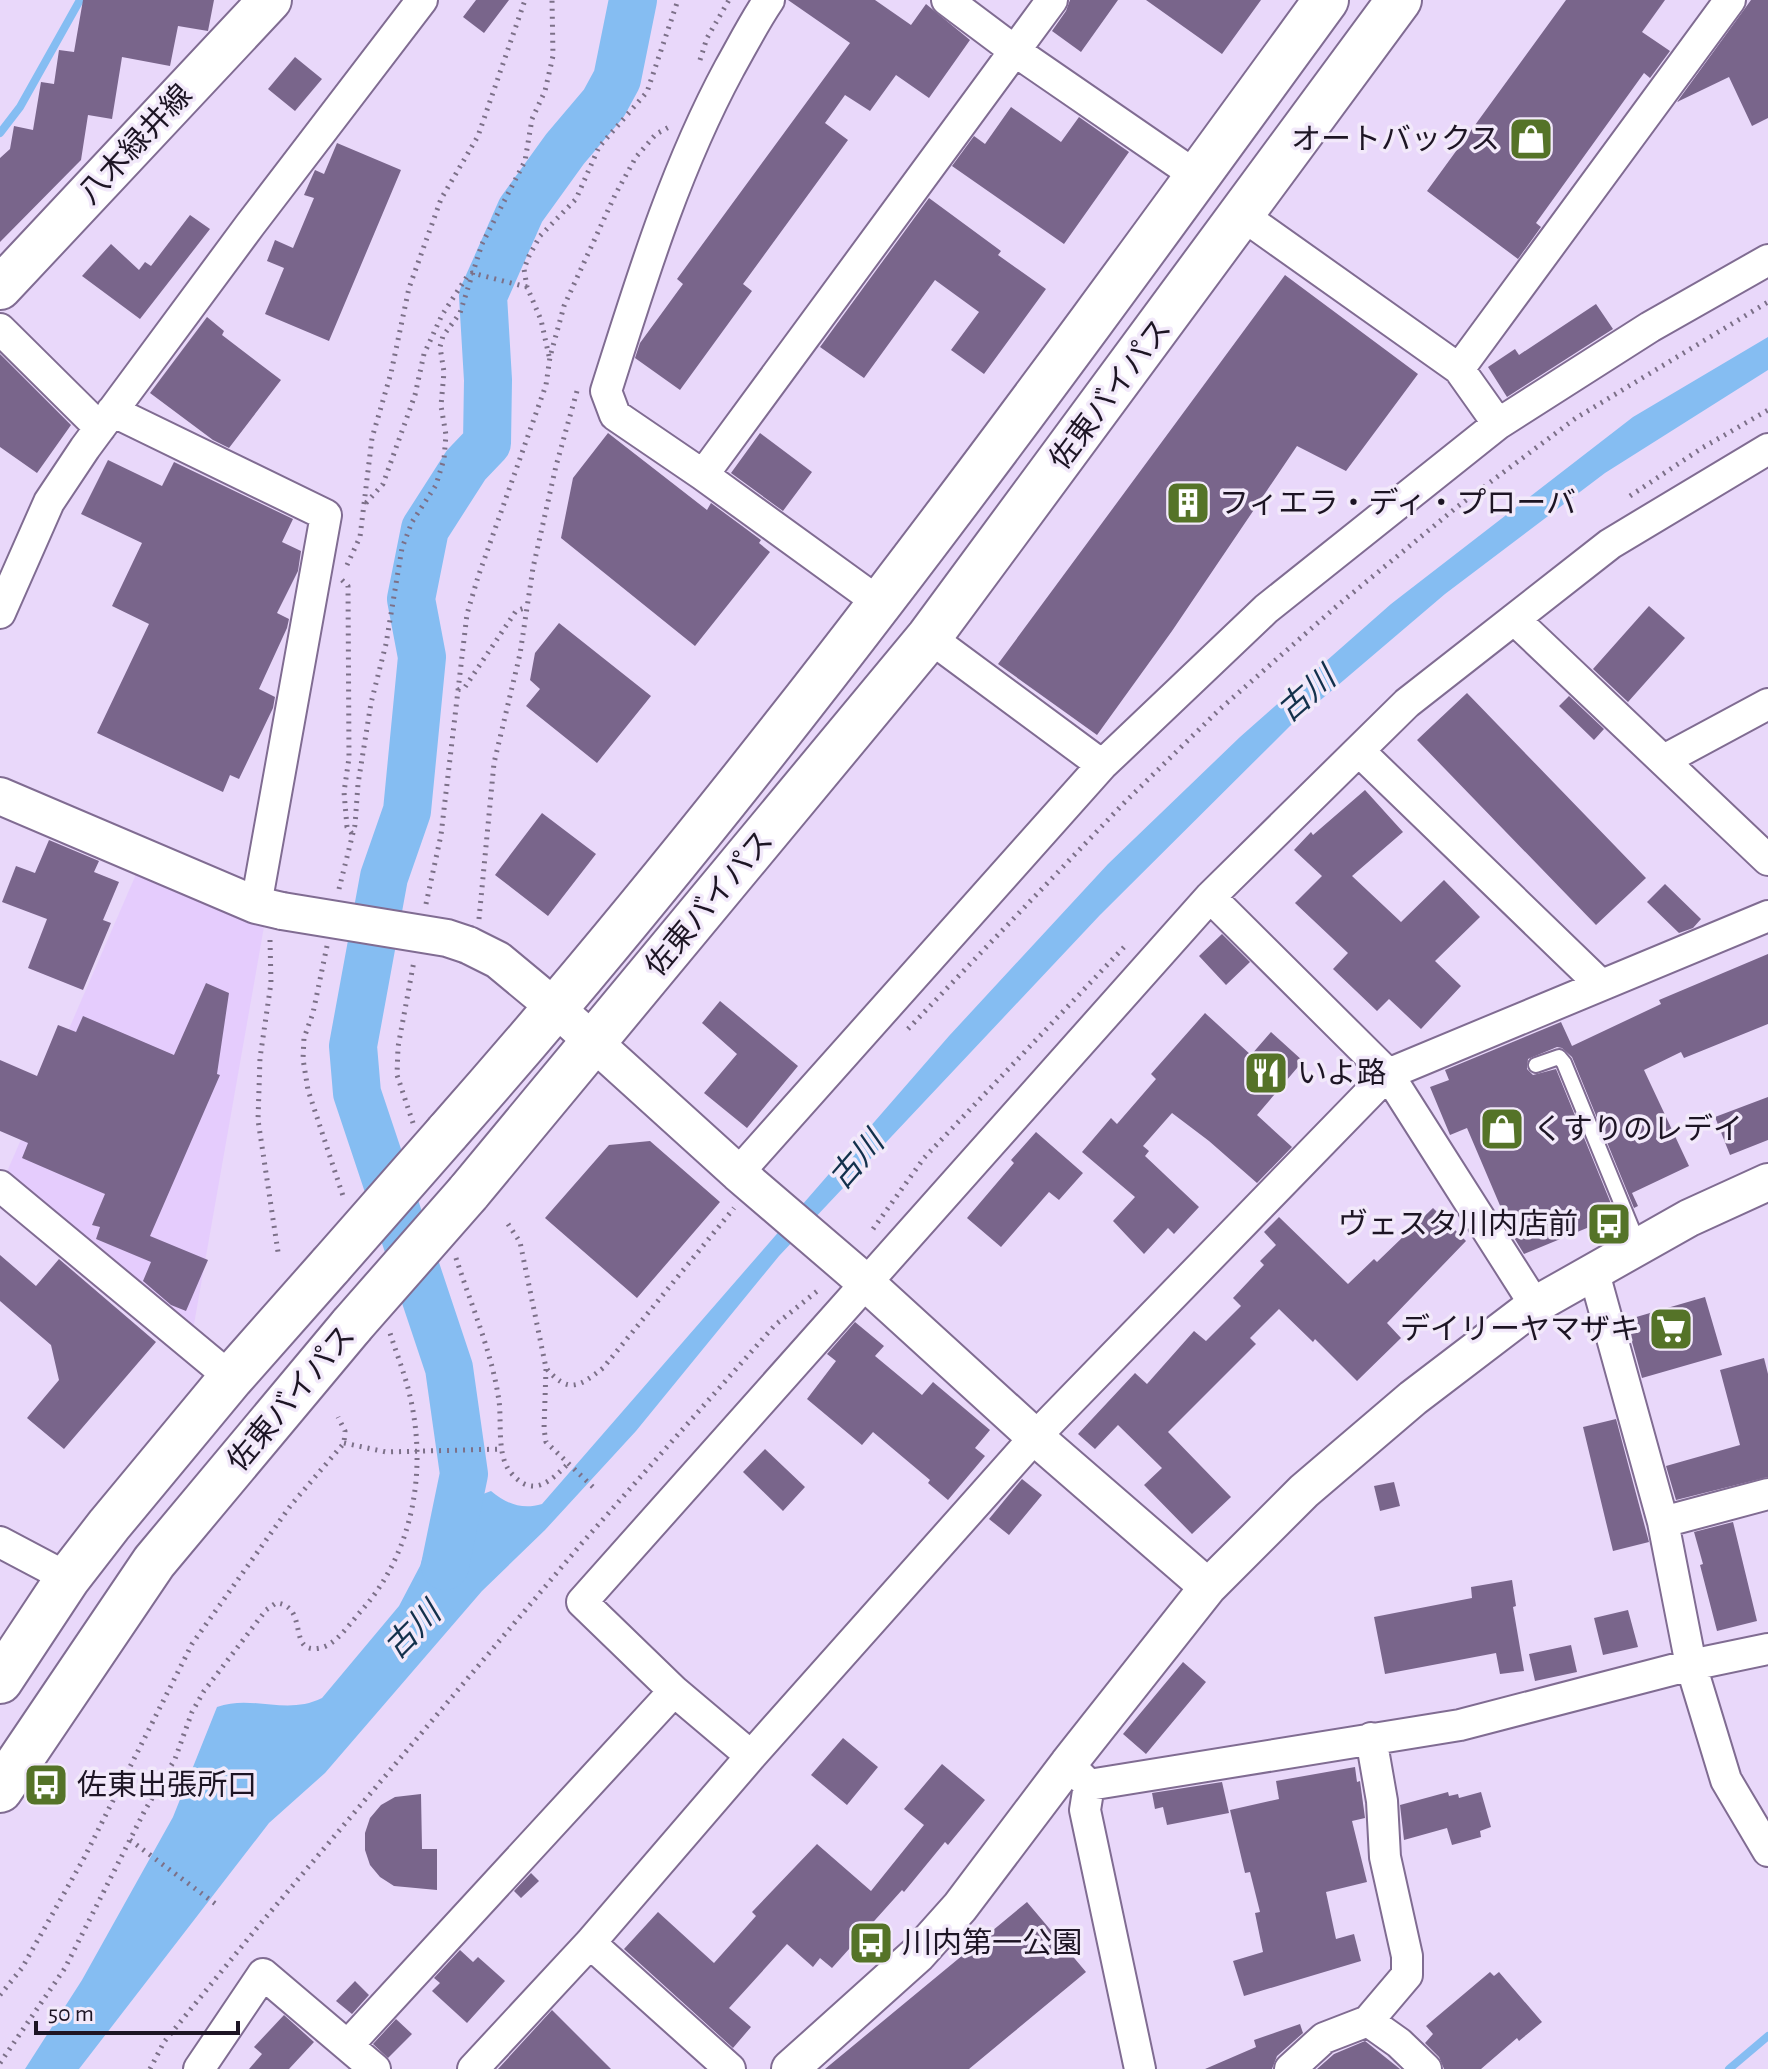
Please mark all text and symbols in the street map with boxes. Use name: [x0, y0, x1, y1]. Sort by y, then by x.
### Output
street label: 八木緑井線: [72, 78, 198, 210]
shop icon: オートバックス: [1507, 115, 1555, 163]
place label: オートバックス: [1291, 124, 1500, 155]
street label: 佐東バイパス: [1043, 313, 1177, 475]
building icon: フィエラ・ディ・プローバ: [1164, 479, 1212, 527]
place label: フィエラ・ディ・プローバ: [1219, 487, 1576, 519]
water label: 古川: [1271, 659, 1344, 728]
street label: 佐東バイパス: [639, 824, 779, 982]
restaurant icon: いよ路: [1242, 1049, 1290, 1097]
place label: いよ路: [1297, 1057, 1386, 1089]
shop icon: くすりのレデイ: [1478, 1105, 1526, 1153]
place label: くすりのレデイ: [1533, 1113, 1743, 1145]
water label: 古川: [823, 1123, 892, 1195]
bus stop icon: ヴェスタ川内店前: [1585, 1200, 1633, 1248]
place label: ヴェスタ川内店前: [1338, 1208, 1578, 1240]
supermarket icon: デイリーヤマザキ: [1647, 1305, 1695, 1353]
place label: デイリーヤマザキ: [1400, 1313, 1640, 1345]
street label: 佐東バイパス: [221, 1319, 361, 1477]
water label: 古川: [378, 1594, 449, 1665]
bus stop icon: 佐東出張所口: [22, 1761, 70, 1809]
place label: 佐東出張所口: [77, 1769, 257, 1801]
bus stop icon: 川内第一公園: [847, 1919, 895, 1967]
place label: 川内第一公園: [902, 1927, 1082, 1959]
scale bar: [36, 1985, 238, 2035]
text: 50 m: [48, 2002, 94, 2026]

